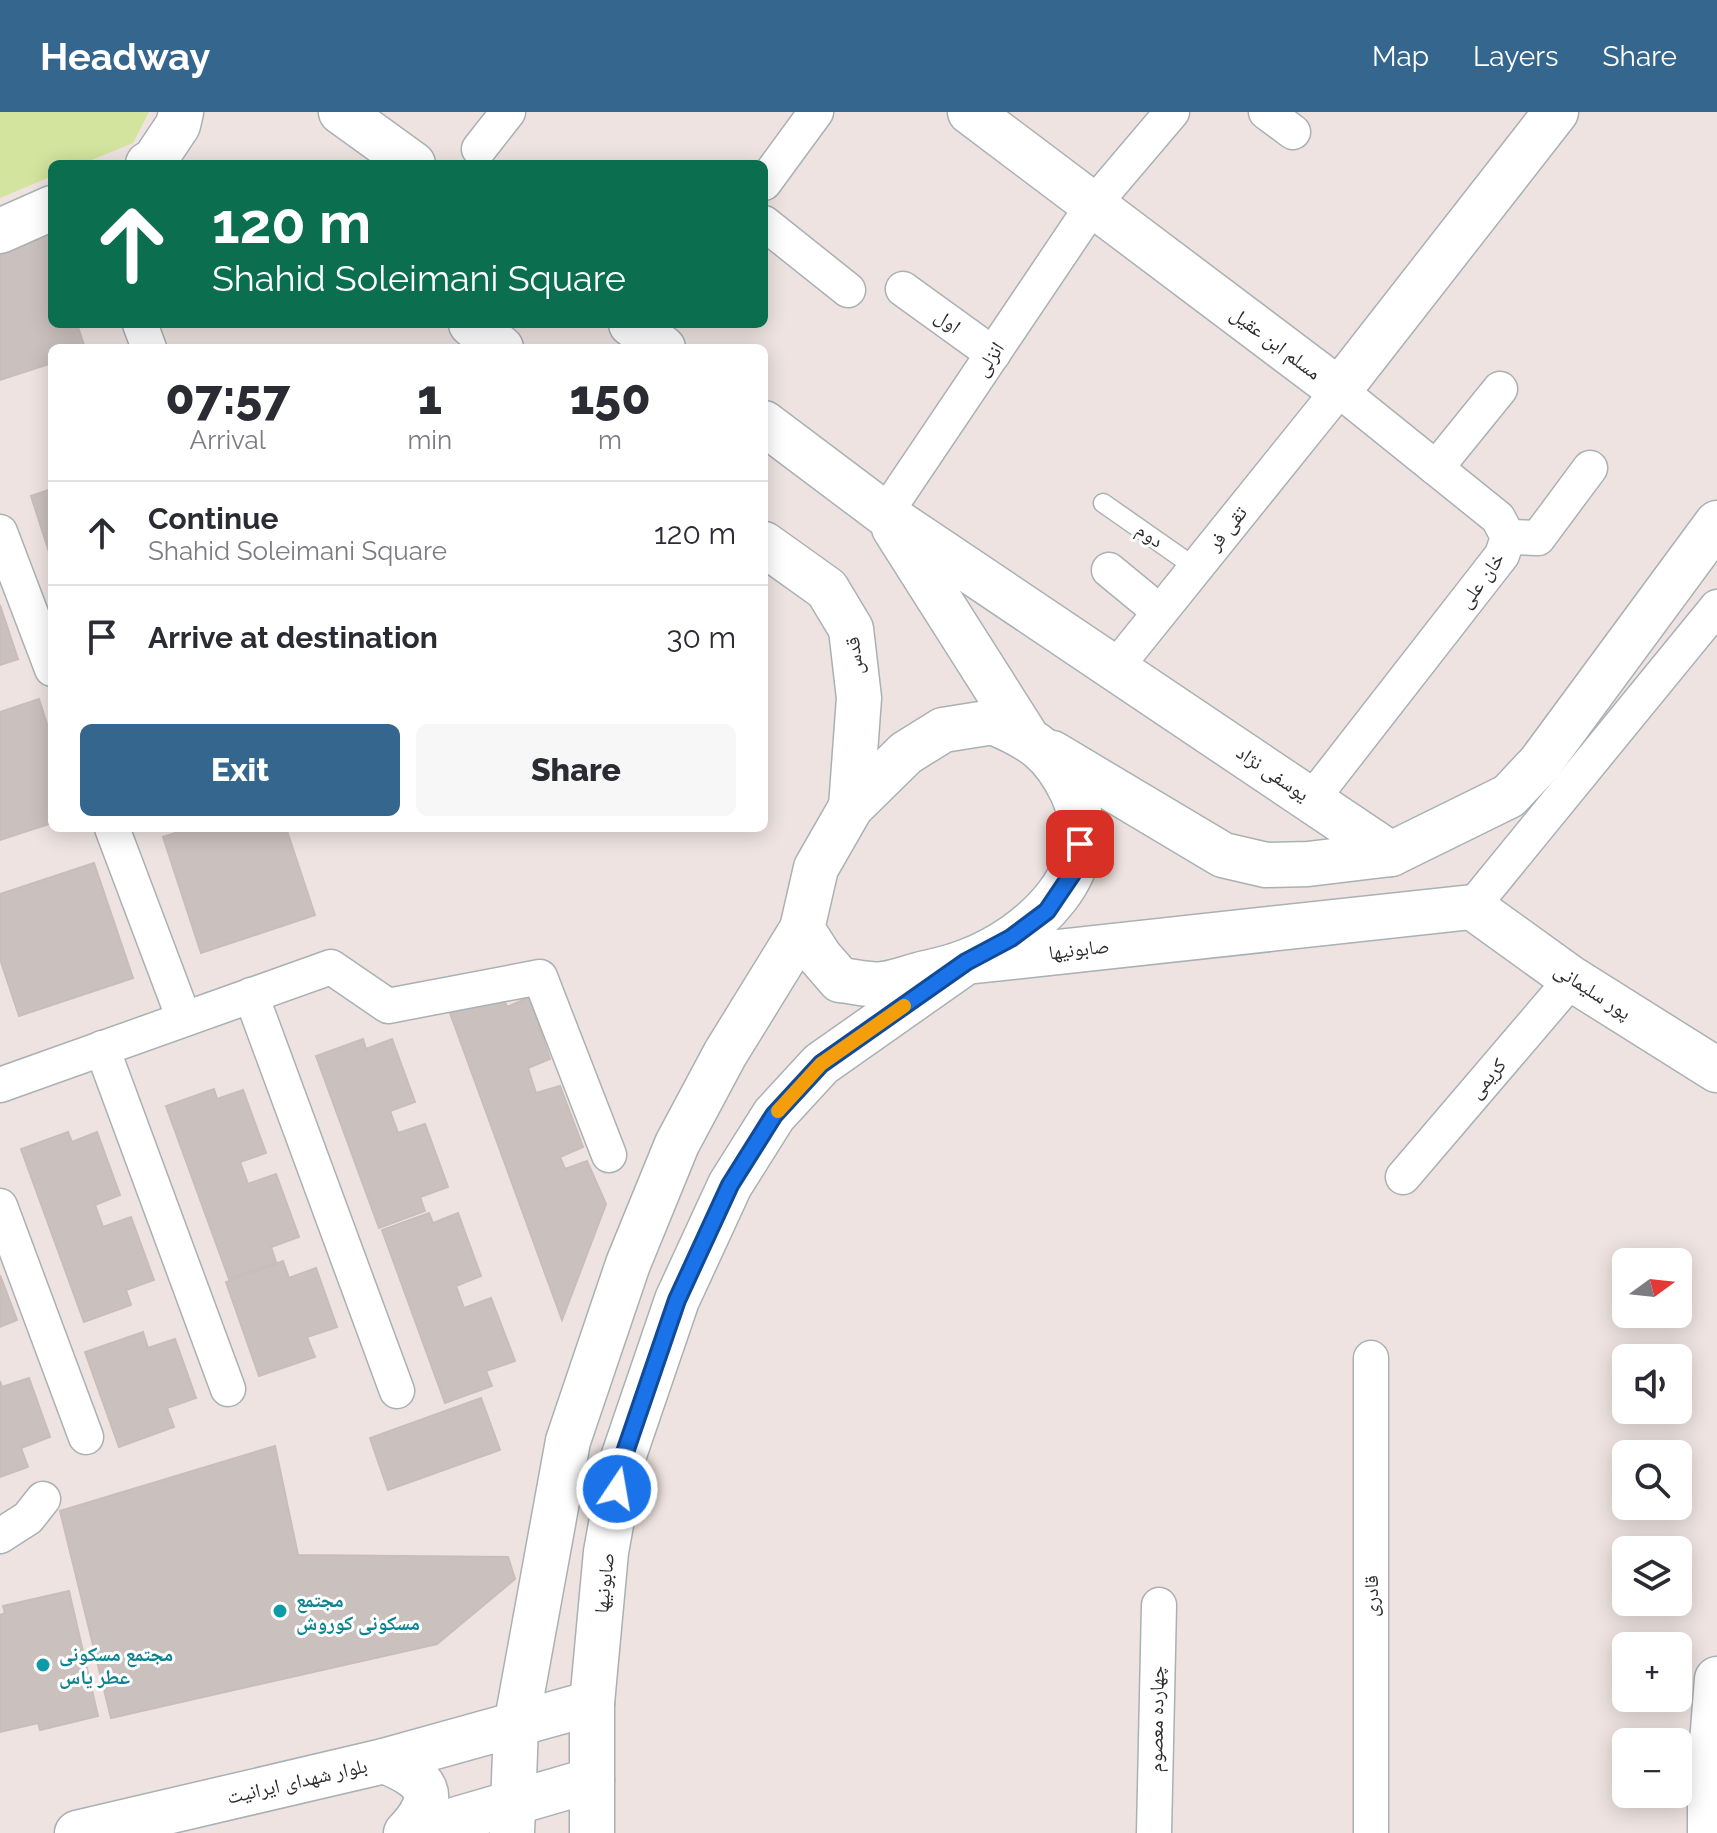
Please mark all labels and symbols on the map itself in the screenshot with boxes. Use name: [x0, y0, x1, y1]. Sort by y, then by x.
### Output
street label: مسلم ابن عقیل: [1225, 301, 1326, 386]
street label: اول: [930, 304, 966, 338]
street label: انزلی: [969, 337, 1009, 381]
street label: تقی فر: [1201, 501, 1252, 556]
street label: دوم: [1131, 517, 1168, 554]
street label: خان علی: [1453, 547, 1509, 613]
street label: قدس: [840, 636, 868, 676]
street label: یوسفی نژاد: [1232, 740, 1314, 806]
pin: [1046, 810, 1114, 878]
street label: صابونیها: [1047, 933, 1111, 965]
street label: پور سلیمانی: [1550, 957, 1636, 1025]
street label: کریمی: [1463, 1053, 1511, 1103]
north arrow: [1612, 1248, 1692, 1328]
position arrow: [575, 1447, 659, 1531]
street label: صابونیها: [589, 1551, 619, 1615]
street label: قادری: [1359, 1575, 1383, 1617]
place label: مجتمع مسکونی کوروش: [296, 1588, 420, 1636]
marker: مجتمع مسکونی کوروش: [271, 1602, 289, 1620]
place label: مجتمع مسکونی عطر یاس: [59, 1642, 173, 1689]
marker: مجتمع مسکونی عطر یاس: [34, 1656, 52, 1674]
street label: چهارده معصوم: [1143, 1665, 1171, 1773]
street label: بلوار شهدای ایرانیت: [224, 1753, 370, 1809]

